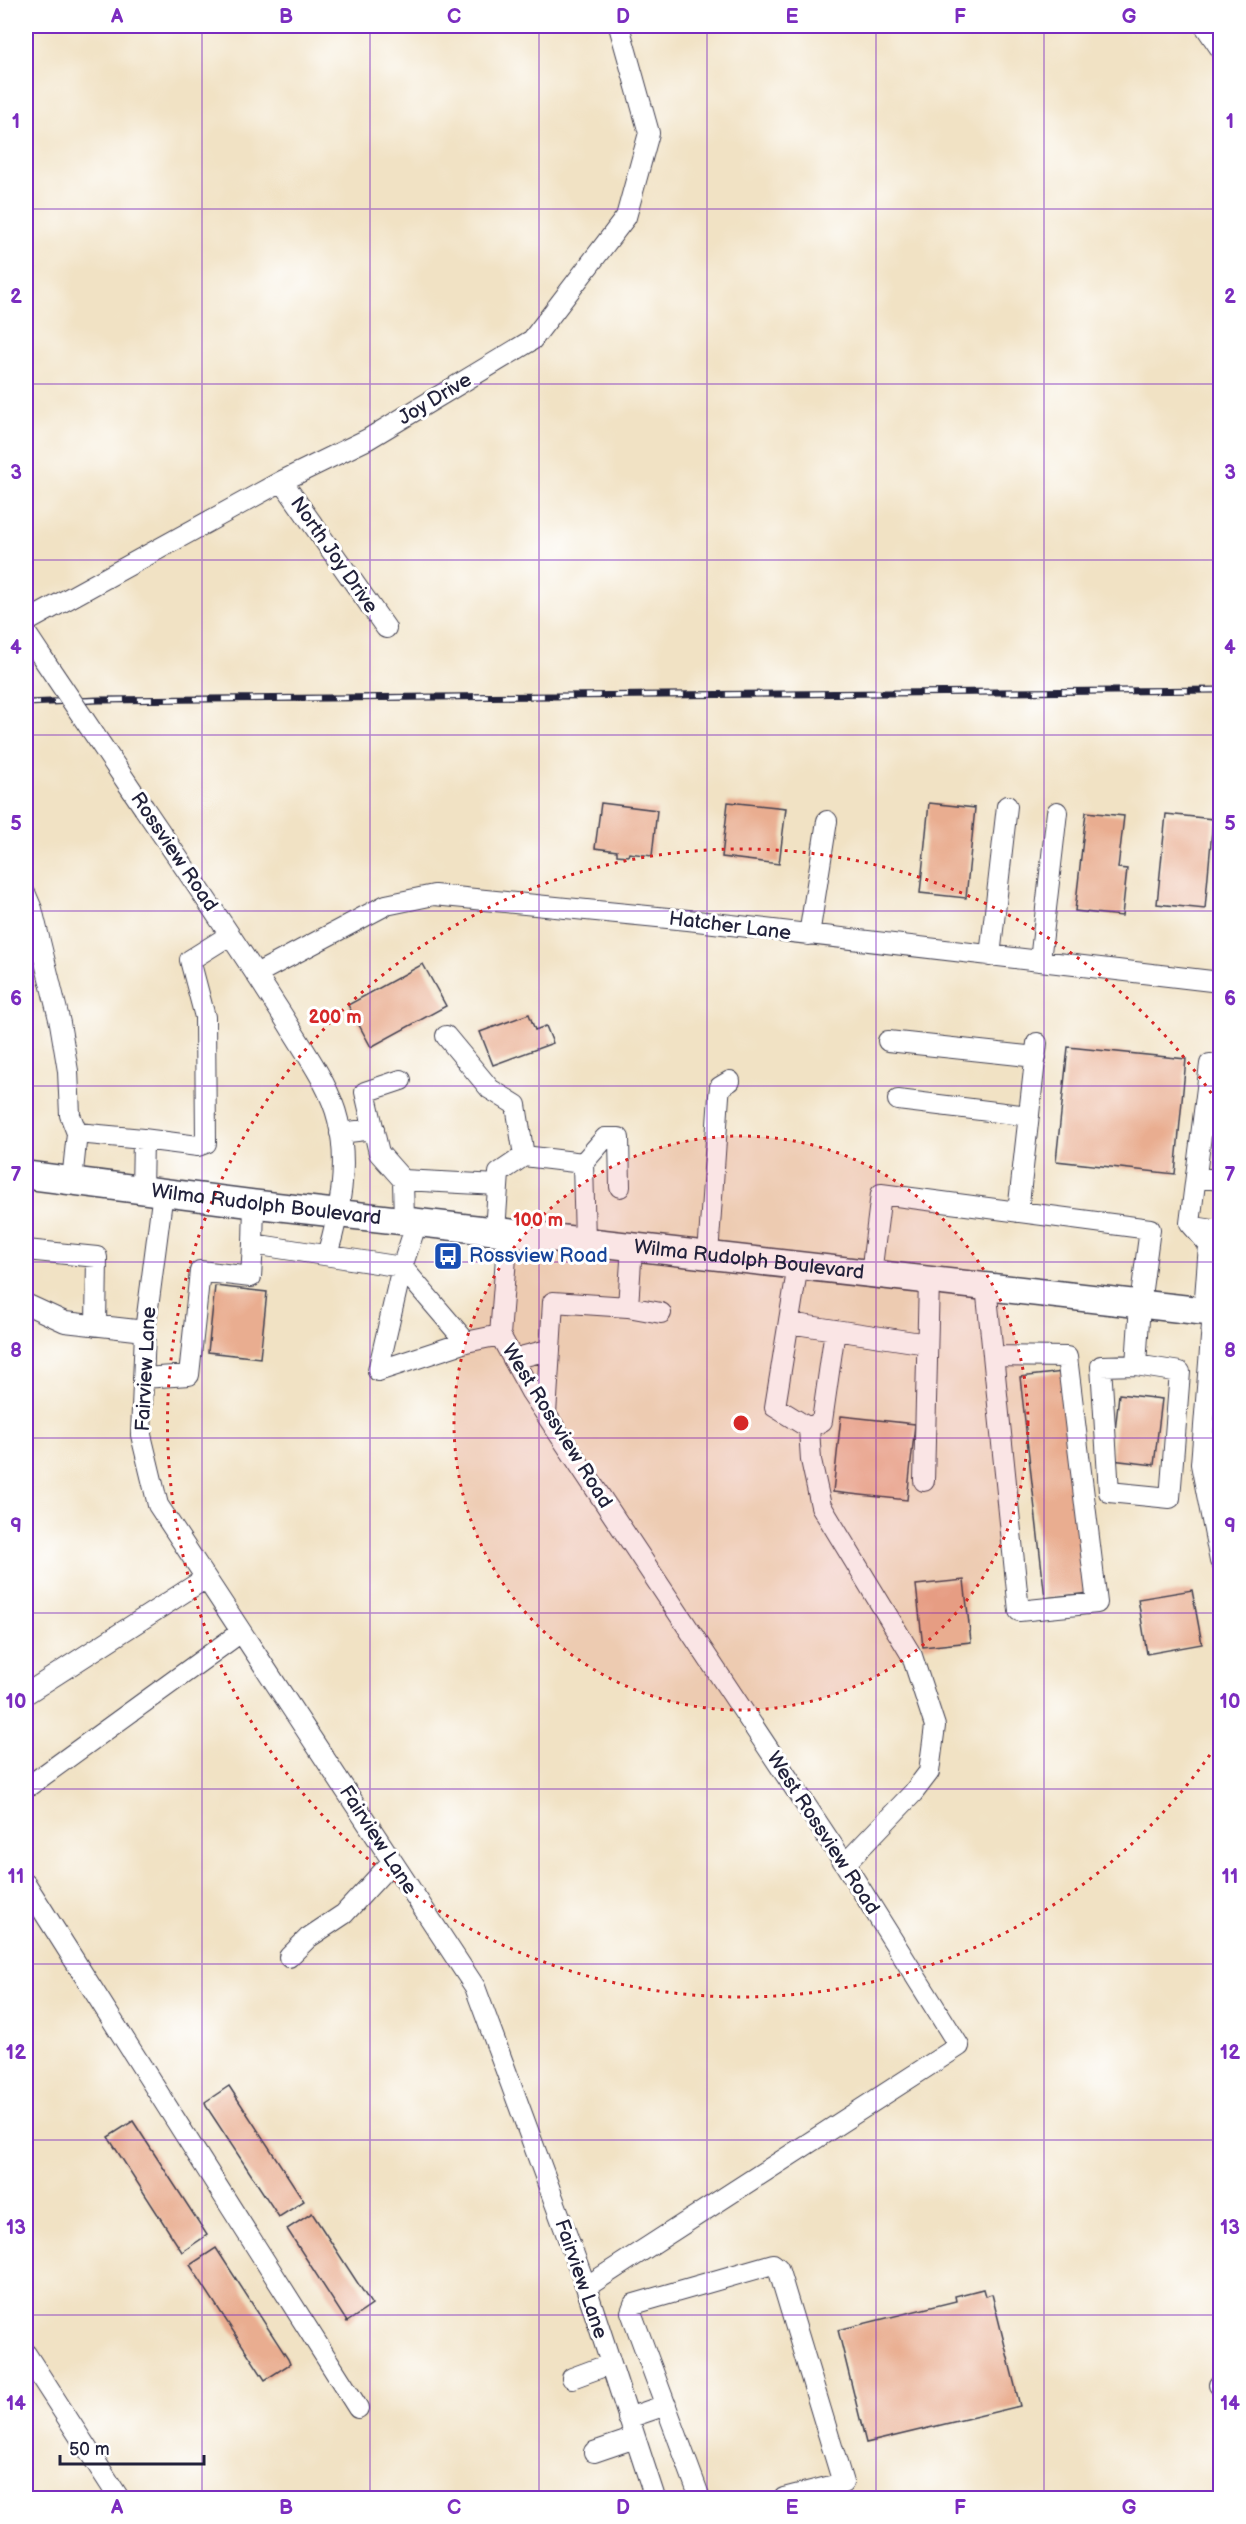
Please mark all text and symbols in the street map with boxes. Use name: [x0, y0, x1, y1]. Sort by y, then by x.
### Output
text: A: [110, 5, 124, 29]
text: B: [279, 5, 293, 29]
text: C: [447, 5, 461, 29]
text: D: [616, 5, 630, 29]
text: E: [786, 5, 799, 29]
text: F: [954, 5, 966, 29]
text: G: [1122, 5, 1137, 29]
text: 1: [12, 110, 20, 134]
text: 1: [1226, 110, 1234, 134]
text: 2: [10, 285, 22, 309]
text: 2: [1224, 285, 1236, 309]
street label: Joy Drive: [394, 368, 476, 430]
text: 3: [10, 461, 22, 485]
text: 3: [1224, 461, 1236, 485]
street label: North Joy Drive: [285, 492, 383, 618]
text: 4: [10, 636, 22, 660]
text: 4: [1224, 636, 1236, 660]
street label: Rossview Road: [125, 788, 223, 916]
text: 5: [10, 812, 22, 836]
text: 5: [1224, 812, 1236, 836]
street label: Hatcher Lane: [667, 907, 793, 945]
text: 6: [10, 987, 22, 1011]
text: 6: [1224, 987, 1236, 1011]
text: 200 m: [308, 1007, 362, 1028]
text: 7: [10, 1163, 22, 1187]
text: 7: [1224, 1163, 1236, 1187]
street label: Wilma Rudolph Boulevard: [150, 1179, 383, 1230]
text: 100 m: [513, 1210, 563, 1231]
street label: Wilma Rudolph Boulevard: [633, 1235, 865, 1285]
bus stop icon: Rossview Road: [432, 1240, 464, 1272]
place label: Rossview Road: [469, 1244, 608, 1268]
street label: Fairview Lane: [131, 1306, 161, 1432]
text: 8: [10, 1339, 22, 1363]
street label: West Rossview Road: [497, 1339, 617, 1513]
text: 8: [1224, 1339, 1236, 1363]
centre of rings: [731, 1413, 751, 1433]
text: 9: [10, 1514, 22, 1538]
text: 9: [1224, 1514, 1236, 1538]
text: 10: [6, 1690, 26, 1714]
text: 10: [1220, 1690, 1240, 1714]
street label: West Rossview Road: [761, 1747, 885, 1919]
street label: Fairview Lane: [334, 1781, 422, 1899]
text: 11: [8, 1865, 24, 1889]
text: 11: [1222, 1865, 1238, 1889]
text: 12: [6, 2041, 26, 2065]
text: 12: [1220, 2041, 1240, 2065]
text: 13: [6, 2216, 26, 2240]
street label: Fairview Lane: [549, 2216, 613, 2342]
text: 13: [1220, 2216, 1240, 2240]
text: 14: [6, 2392, 26, 2416]
text: 14: [1220, 2392, 1240, 2416]
scale bar: [60, 2428, 204, 2466]
text: 50 m: [69, 2439, 110, 2460]
text: A: [110, 2496, 124, 2520]
text: B: [279, 2496, 293, 2520]
text: C: [447, 2496, 461, 2520]
text: D: [616, 2496, 630, 2520]
text: E: [786, 2496, 799, 2520]
text: F: [954, 2496, 966, 2520]
text: G: [1122, 2496, 1137, 2520]

